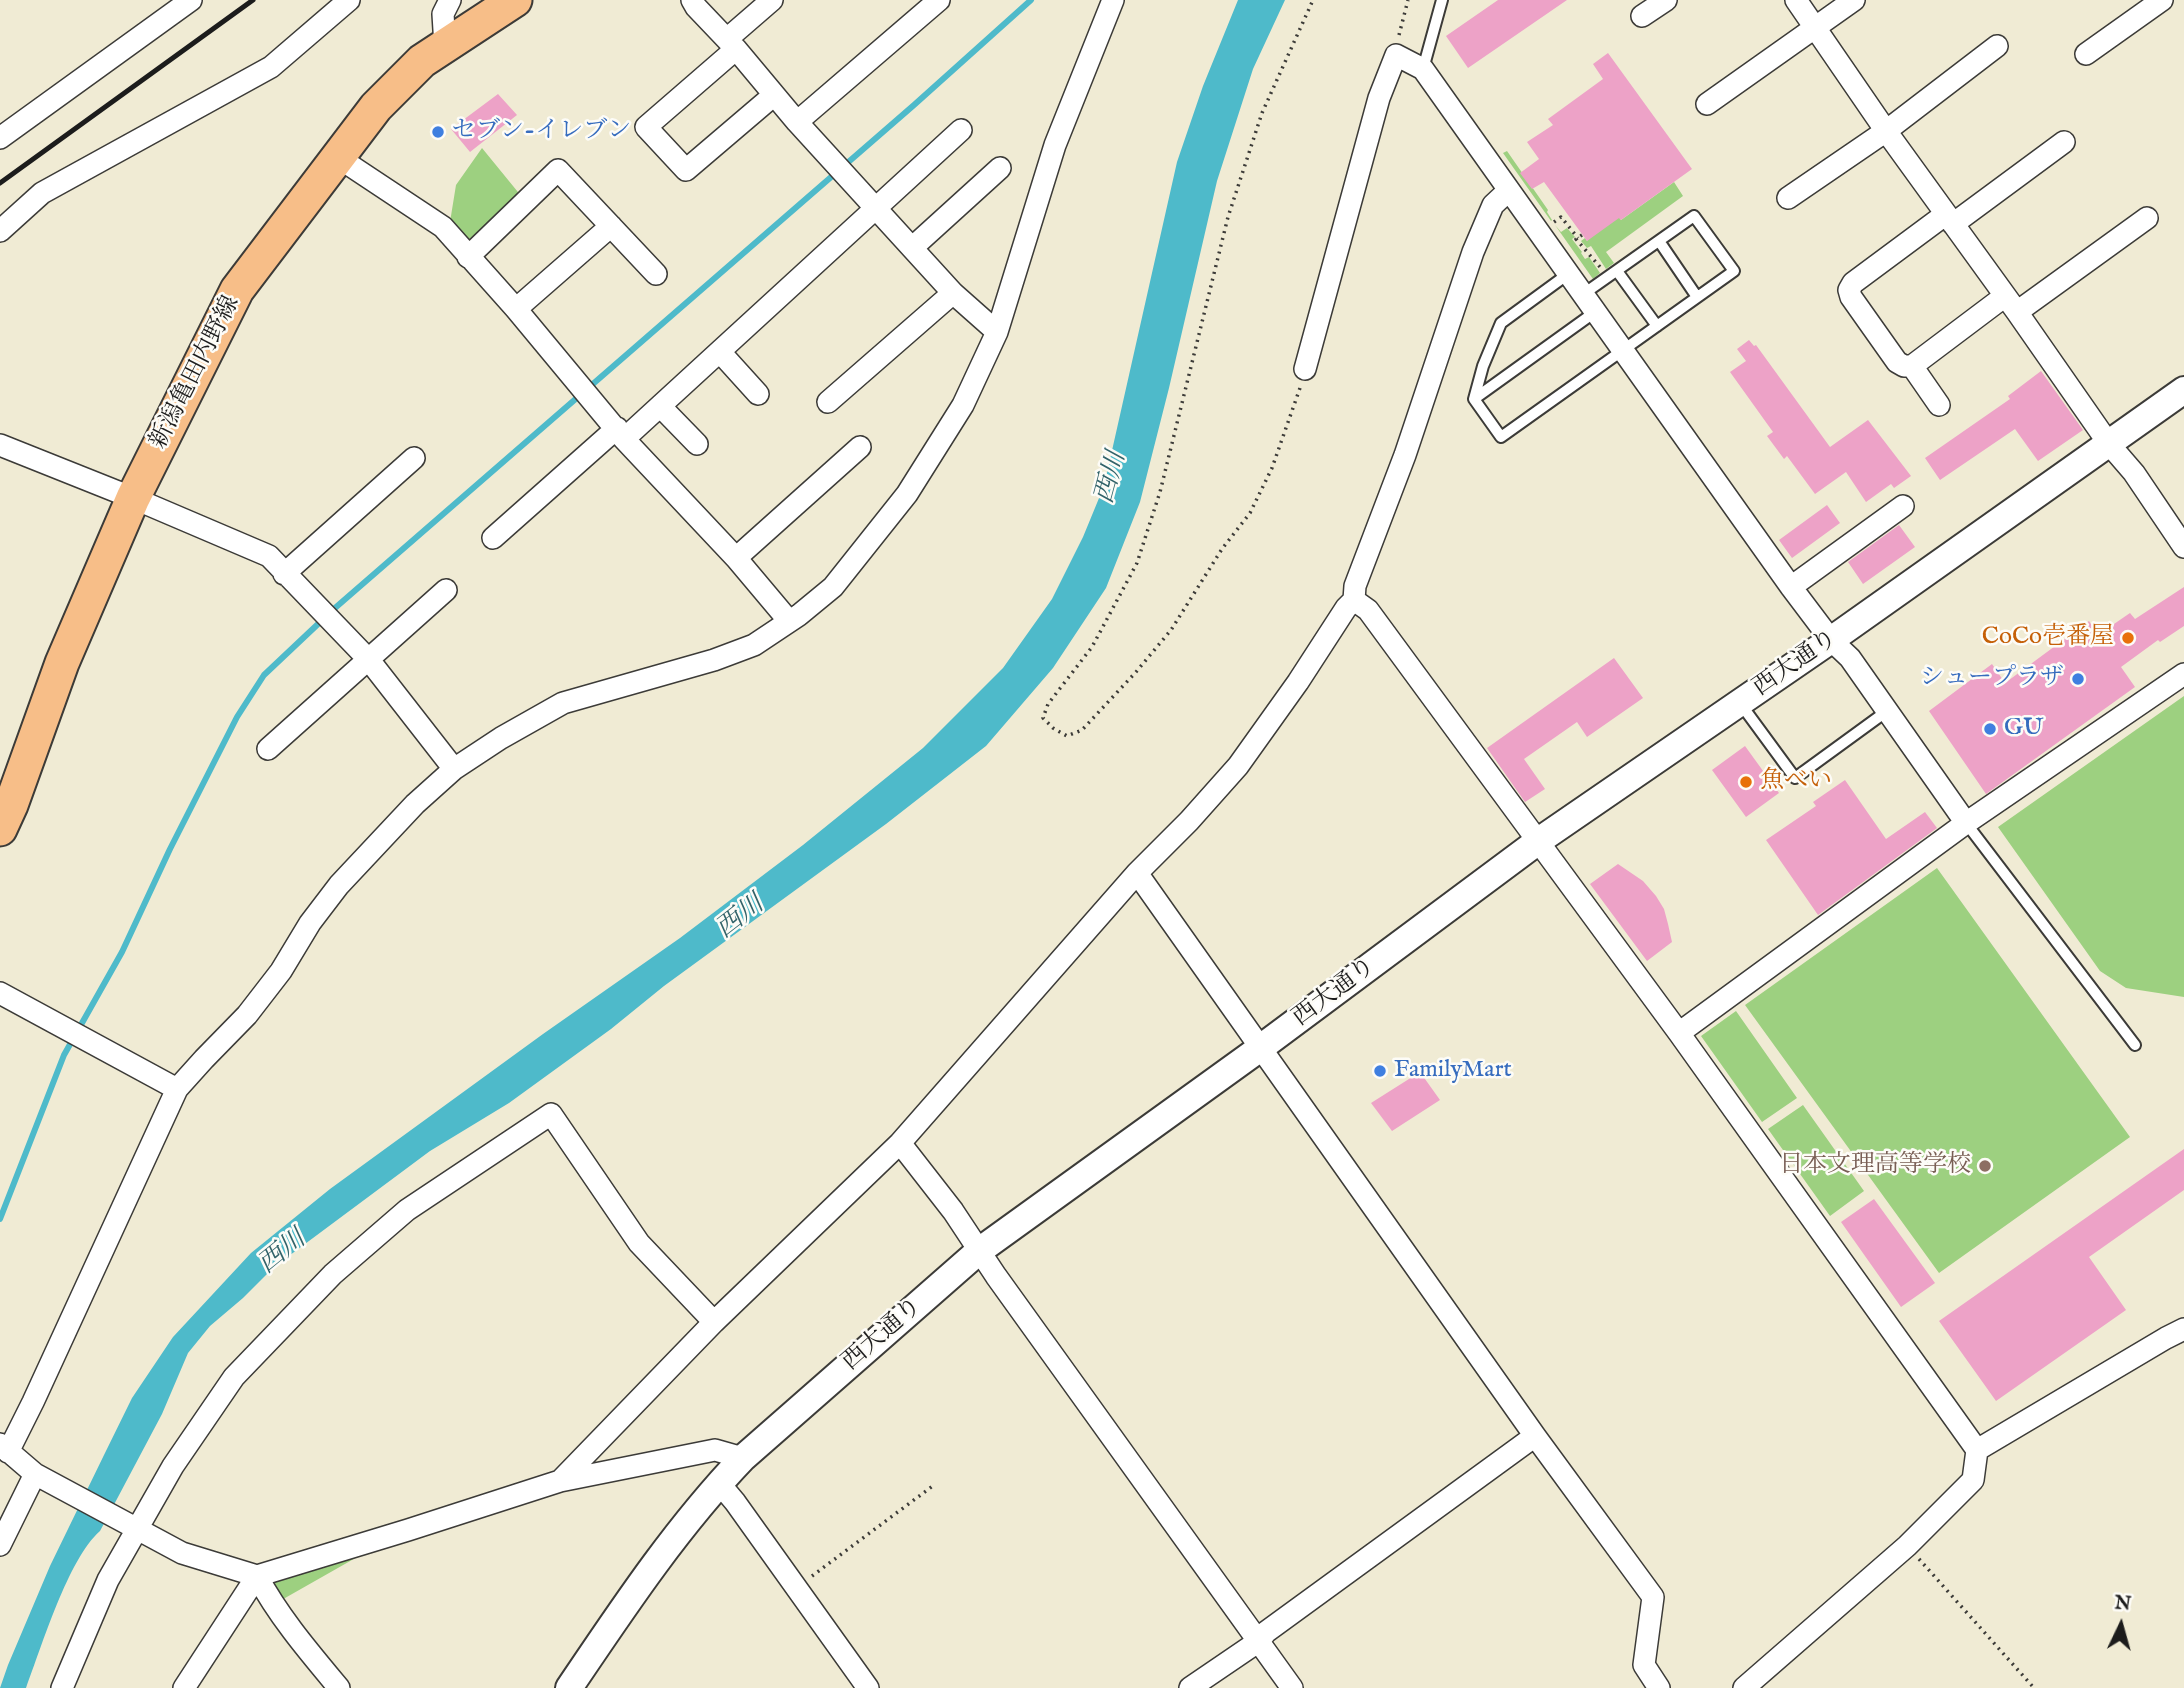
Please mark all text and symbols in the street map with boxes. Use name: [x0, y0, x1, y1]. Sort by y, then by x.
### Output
place label: セブン-イレブン: [452, 118, 631, 146]
marker: セブン-イレブン: [430, 124, 446, 140]
street label: 新潟亀田内野線: [145, 292, 247, 454]
water label: 西川: [1090, 449, 1134, 507]
place label: CoCo壱番屋: [1982, 624, 2114, 652]
street label: 西大通り: [1748, 625, 1844, 703]
marker: CoCo壱番屋: [2120, 630, 2136, 646]
place label: シュープラザ: [1920, 665, 2064, 693]
marker: シュープラザ: [2070, 671, 2086, 687]
place label: GU: [2004, 715, 2043, 743]
marker: GU: [1982, 721, 1998, 737]
place label: 魚べい: [1760, 768, 1832, 796]
marker: 魚べい: [1738, 774, 1754, 790]
water label: 西川: [711, 890, 771, 946]
street label: 西大通り: [1288, 953, 1382, 1033]
place label: FamilyMart: [1394, 1057, 1512, 1085]
marker: FamilyMart: [1372, 1063, 1388, 1079]
place label: 日本文理高等学校: [1779, 1152, 1971, 1180]
marker: 日本文理高等学校: [1977, 1158, 1993, 1174]
water label: 西川: [253, 1225, 313, 1281]
street label: 西大通り: [837, 1293, 929, 1377]
north arrow: [2086, 1590, 2156, 1660]
text: N: [2114, 1591, 2132, 1617]

